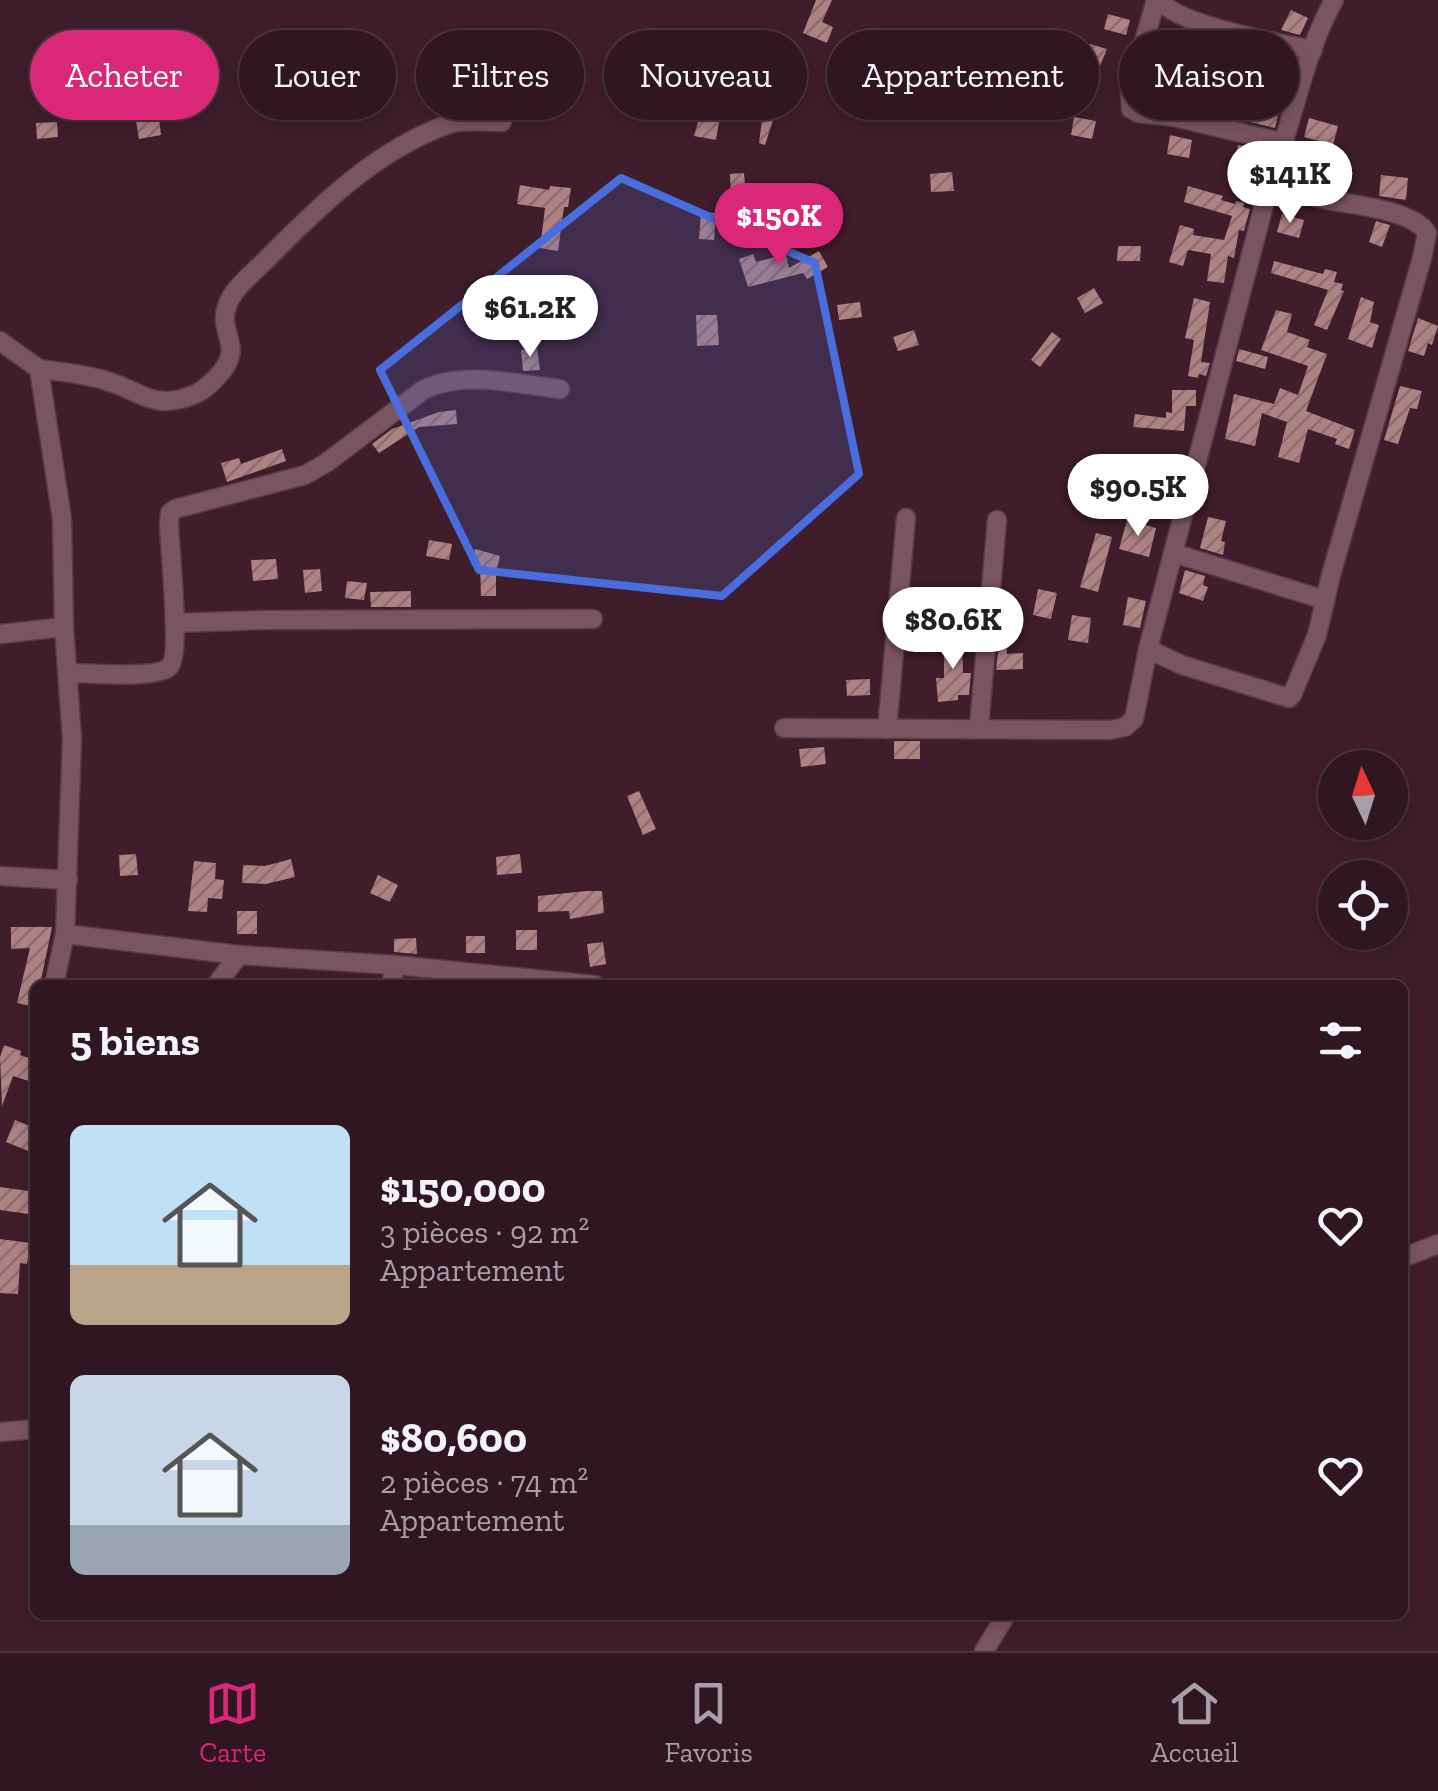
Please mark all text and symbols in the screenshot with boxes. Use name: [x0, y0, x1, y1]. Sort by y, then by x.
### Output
chip: Acheter: [30, 30, 219, 120]
chip: Louer: [239, 30, 396, 120]
chip: Filtres: [416, 30, 584, 120]
chip: Nouveau: [604, 30, 807, 120]
chip: Appartement: [827, 30, 1099, 120]
chip: Maison: [1119, 30, 1299, 120]
pin: $141K: [1220, 141, 1360, 226]
text: $141K: [1249, 154, 1331, 192]
pin: $150K: [709, 183, 849, 268]
text: $150K: [736, 196, 822, 234]
pin: $61.2K: [449, 275, 611, 360]
text: $61.2K: [484, 288, 576, 326]
pin: $90.5K: [1057, 454, 1219, 539]
text: $90.5K: [1090, 467, 1186, 505]
pin: $80.6K: [872, 587, 1034, 672]
text: $80.6K: [905, 600, 1001, 638]
north arrow: [1318, 750, 1408, 840]
map controls: [1318, 750, 1408, 950]
button: locate: [1318, 860, 1408, 950]
icon: filters: [1313, 1013, 1368, 1068]
text: 5 biens: [70, 1015, 200, 1066]
text: $150,000: [380, 1162, 546, 1213]
icon: home: [150, 1165, 270, 1285]
icon: heart: [1313, 1198, 1368, 1253]
text: 3 pièces · 92 m²: [380, 1213, 589, 1251]
text: Appartement: [380, 1251, 564, 1289]
text: $80,600: [380, 1412, 527, 1463]
icon: home: [150, 1415, 270, 1535]
icon: heart: [1313, 1448, 1368, 1503]
text: 2 pièces · 74 m²: [380, 1463, 588, 1501]
text: Appartement: [380, 1501, 564, 1539]
tab: Carte: [199, 1676, 266, 1769]
tab: Favoris: [664, 1676, 753, 1769]
tab: Accueil: [1151, 1676, 1239, 1769]

